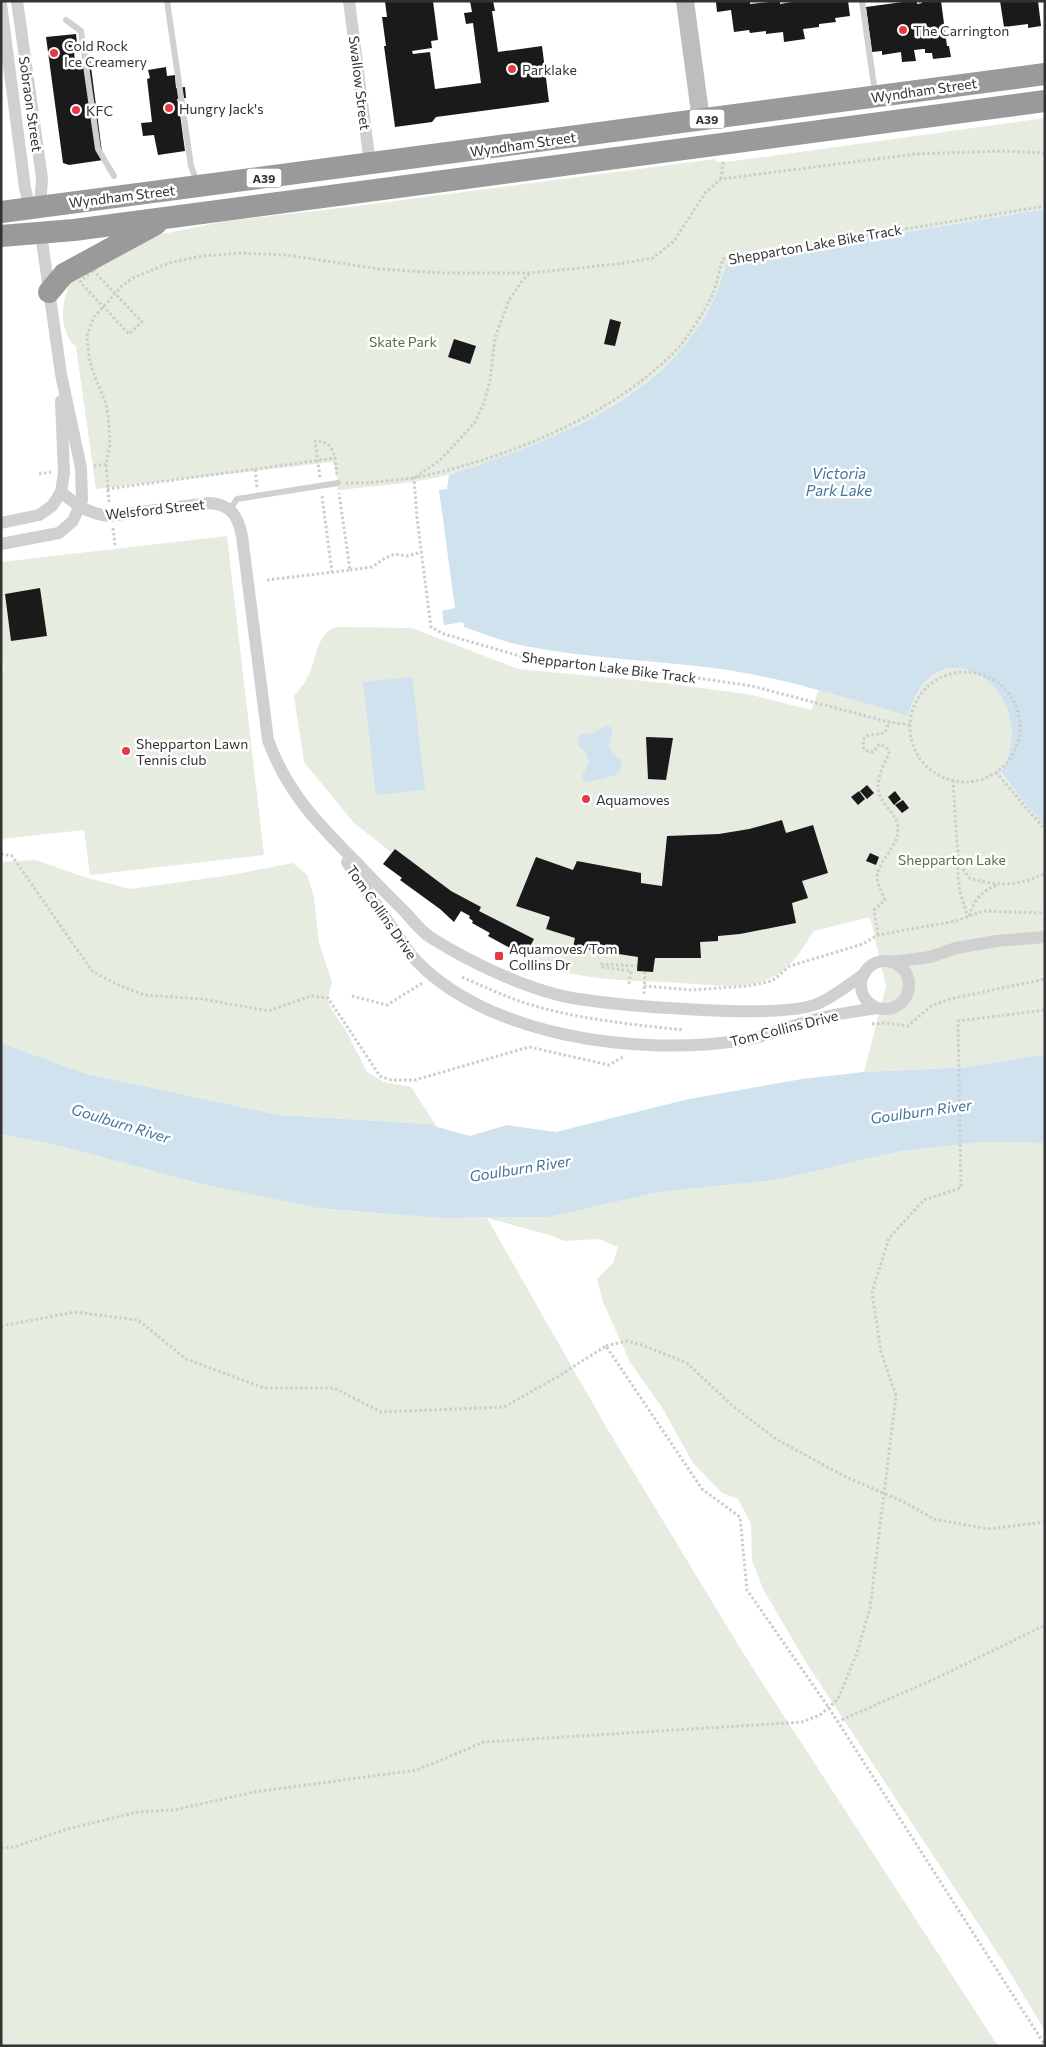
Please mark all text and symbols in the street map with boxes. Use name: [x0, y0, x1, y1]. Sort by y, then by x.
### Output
place label: The Carrington: [913, 22, 1009, 39]
marker: The Carrington: [897, 24, 909, 36]
street label: Swallow Street: [346, 35, 374, 131]
place label: Cold Rock Ice Creamery: [64, 37, 147, 70]
marker: Cold Rock Ice Creamery: [48, 47, 60, 59]
street label: Sobraon Street: [16, 55, 46, 153]
place label: Parklake: [522, 61, 577, 78]
marker: Parklake: [506, 63, 518, 75]
street label: Wyndham Street: [870, 74, 978, 106]
place label: Hungry Jack's: [179, 100, 264, 117]
place label: KFC: [86, 102, 113, 119]
marker: Hungry Jack's: [163, 102, 175, 114]
marker: KFC: [70, 104, 82, 116]
road number: A39: [690, 110, 724, 128]
street label: Wyndham Street: [469, 128, 577, 160]
road number: A39: [246, 168, 282, 188]
street label: Wyndham Street: [68, 181, 176, 211]
street label: Shepparton Lake Bike Track: [727, 220, 903, 268]
park label: Skate Park: [369, 333, 437, 350]
water label: Victoria Park Lake: [806, 464, 872, 499]
street label: Welsford Street: [104, 495, 206, 523]
street label: Shepparton Lake Bike Track: [521, 648, 698, 686]
place label: Shepparton Lawn Tennis club: [136, 735, 248, 768]
marker: Shepparton Lawn Tennis club: [120, 745, 132, 757]
place label: Aquamoves: [596, 791, 670, 808]
marker: Aquamoves: [580, 793, 592, 805]
park label: Shepparton Lake: [898, 851, 1006, 868]
street label: Tom Collins Drive: [343, 862, 421, 962]
place label: Aquamoves/Tom Collins Dr: [509, 940, 617, 973]
marker: Aquamoves/Tom Collins Dr: [493, 950, 505, 962]
street label: Tom Collins Drive: [728, 1006, 840, 1050]
water label: Goulburn River: [869, 1095, 974, 1127]
water label: Goulburn River: [69, 1099, 173, 1147]
water label: Goulburn River: [468, 1151, 573, 1185]

